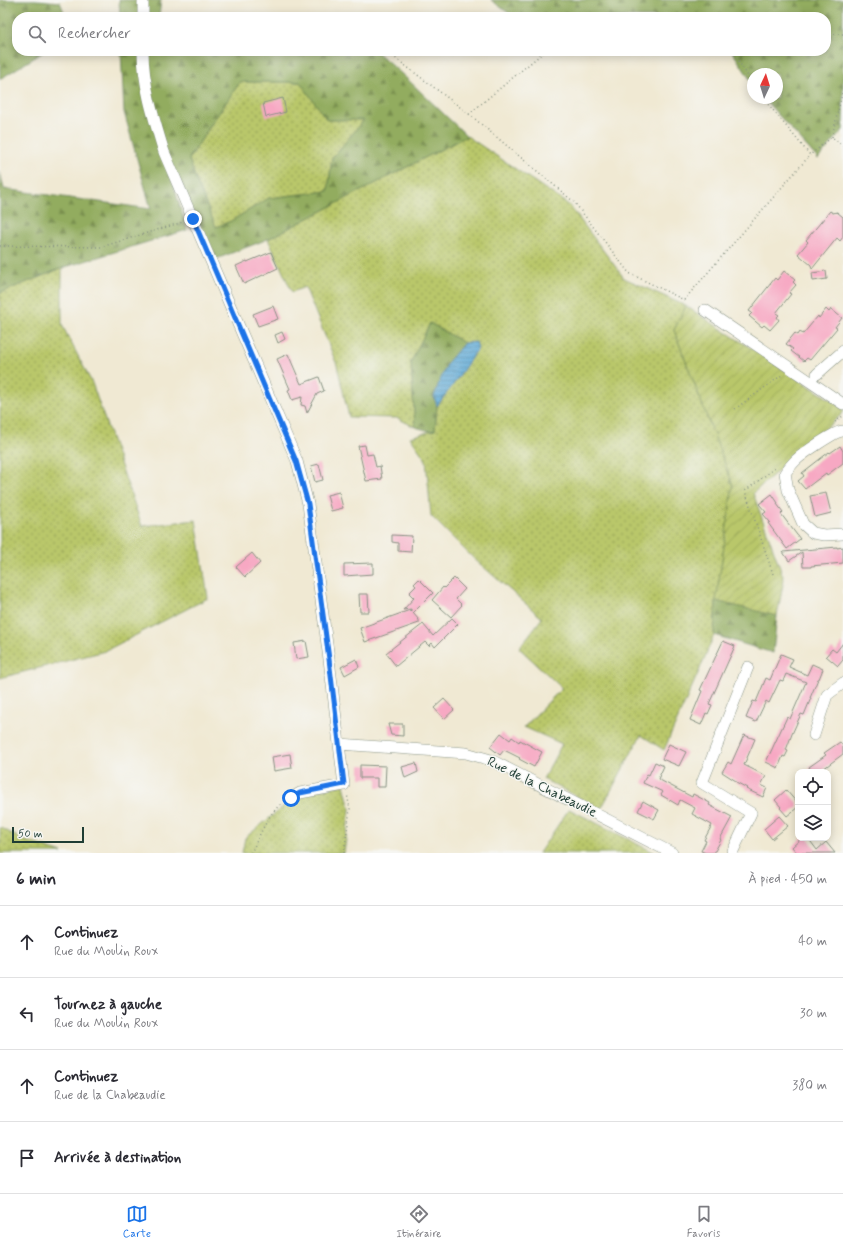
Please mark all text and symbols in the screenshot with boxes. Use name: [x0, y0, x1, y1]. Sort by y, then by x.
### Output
search box: [12, 12, 831, 56]
icon: search: [26, 23, 48, 45]
text: Rechercher: [58, 24, 131, 44]
north arrow: [747, 68, 783, 104]
route end: [184, 210, 202, 228]
street label: Rue de la Chabeaudie: [484, 753, 600, 821]
map controls: [795, 769, 831, 841]
button: locate: [795, 769, 831, 805]
route start: [282, 789, 300, 807]
button: layers: [795, 805, 831, 841]
scale bar: [12, 825, 84, 844]
text: 50 m: [18, 827, 43, 841]
text: 6 min: [16, 868, 56, 890]
text: À pied · 450 m: [748, 871, 827, 888]
text: Continuez: [54, 923, 118, 943]
icon: ahead: [16, 931, 38, 953]
text: 40 m: [798, 933, 827, 950]
text: Rue du Moulin Roux: [54, 943, 158, 960]
text: Tournez à gauche: [54, 995, 162, 1015]
icon: left: [16, 1003, 38, 1025]
text: 30 m: [800, 1005, 827, 1022]
text: Rue du Moulin Roux: [54, 1015, 158, 1032]
text: Continuez: [54, 1067, 118, 1087]
icon: ahead: [16, 1075, 38, 1097]
text: 380 m: [792, 1077, 827, 1094]
text: Rue de la Chabeaudie: [54, 1087, 166, 1104]
icon: arrive: [16, 1147, 38, 1169]
text: Arrivée à destination: [54, 1148, 181, 1168]
tab: Carte: [123, 1203, 151, 1241]
tab: Itinéraire: [396, 1203, 441, 1241]
tab: Favoris: [687, 1203, 720, 1241]

